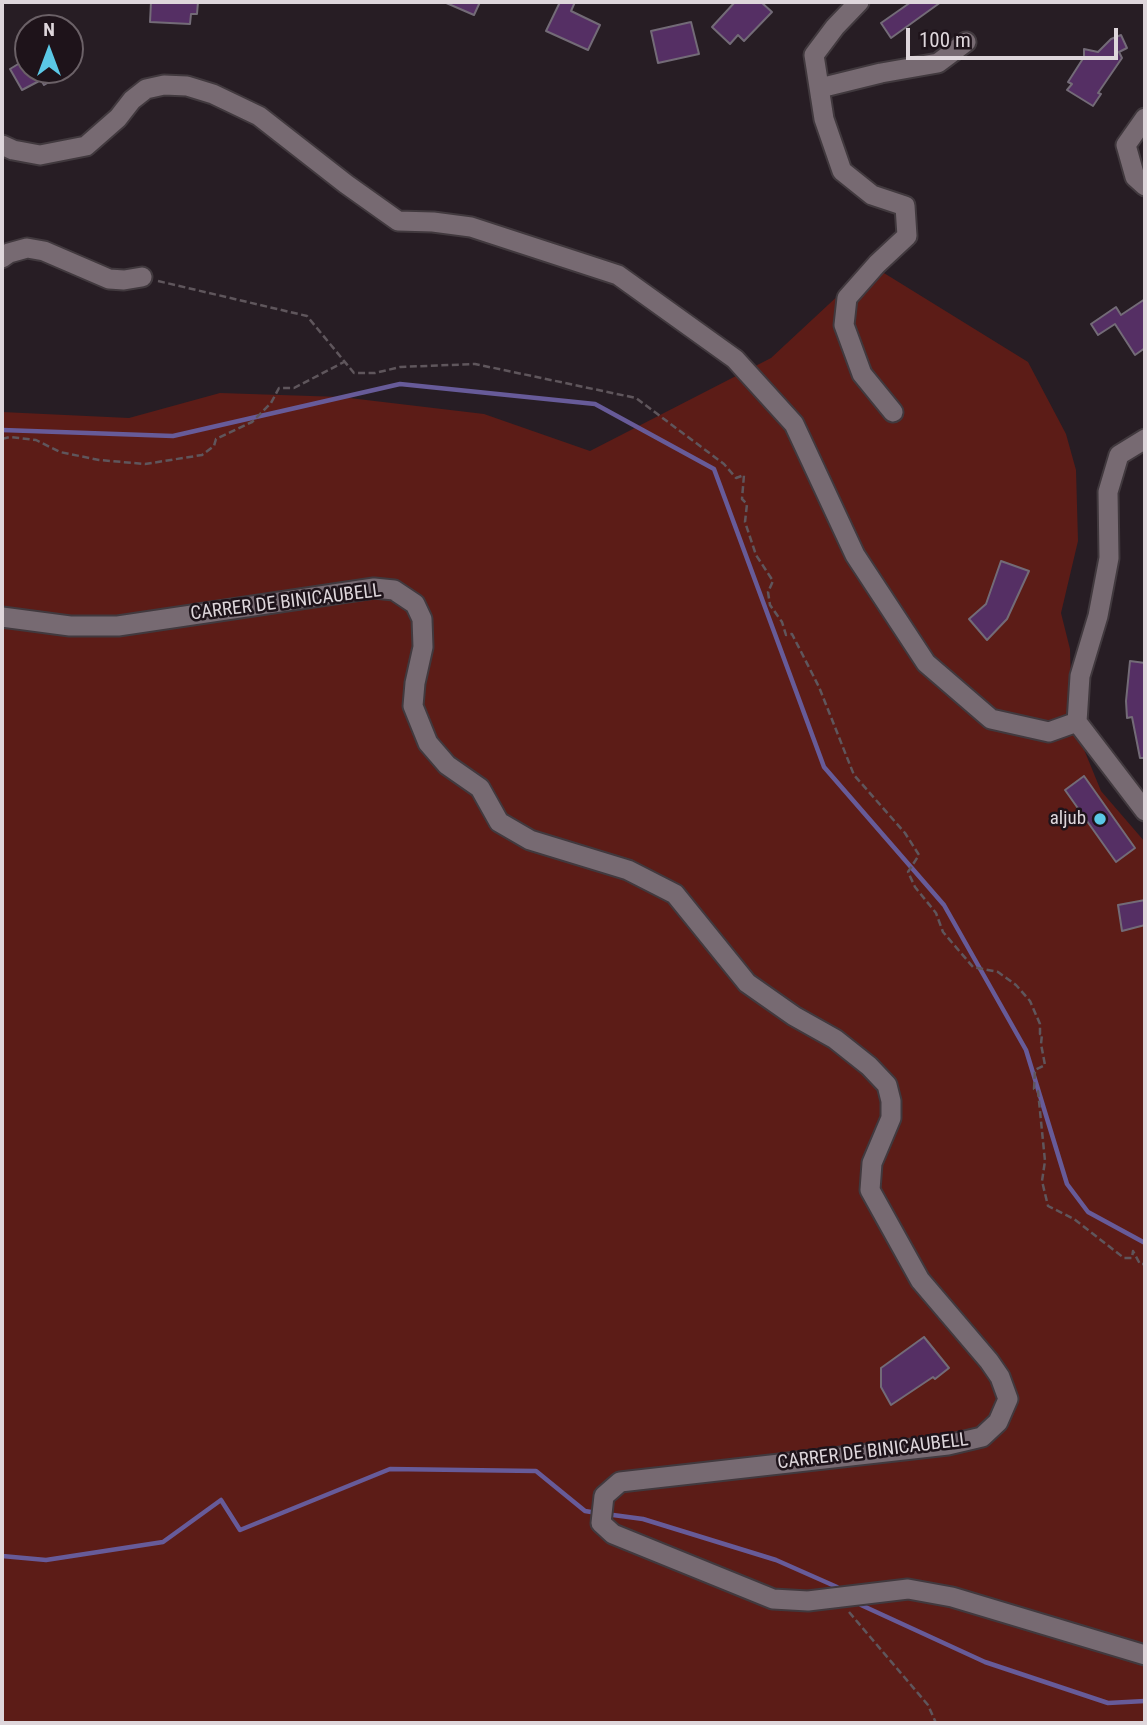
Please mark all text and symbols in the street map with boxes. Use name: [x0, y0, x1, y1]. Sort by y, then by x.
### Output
north arrow: [14, 14, 84, 84]
scale bar: [909, 14, 1121, 58]
text: N: [43, 18, 55, 41]
text: 100 m: [919, 28, 971, 52]
street label: CARRER DE BINICAUBELL: [189, 580, 383, 626]
place label: aljub: [1050, 808, 1086, 830]
marker: aljub: [1092, 811, 1108, 827]
street label: CARRER DE BINICAUBELL: [776, 1429, 970, 1475]

